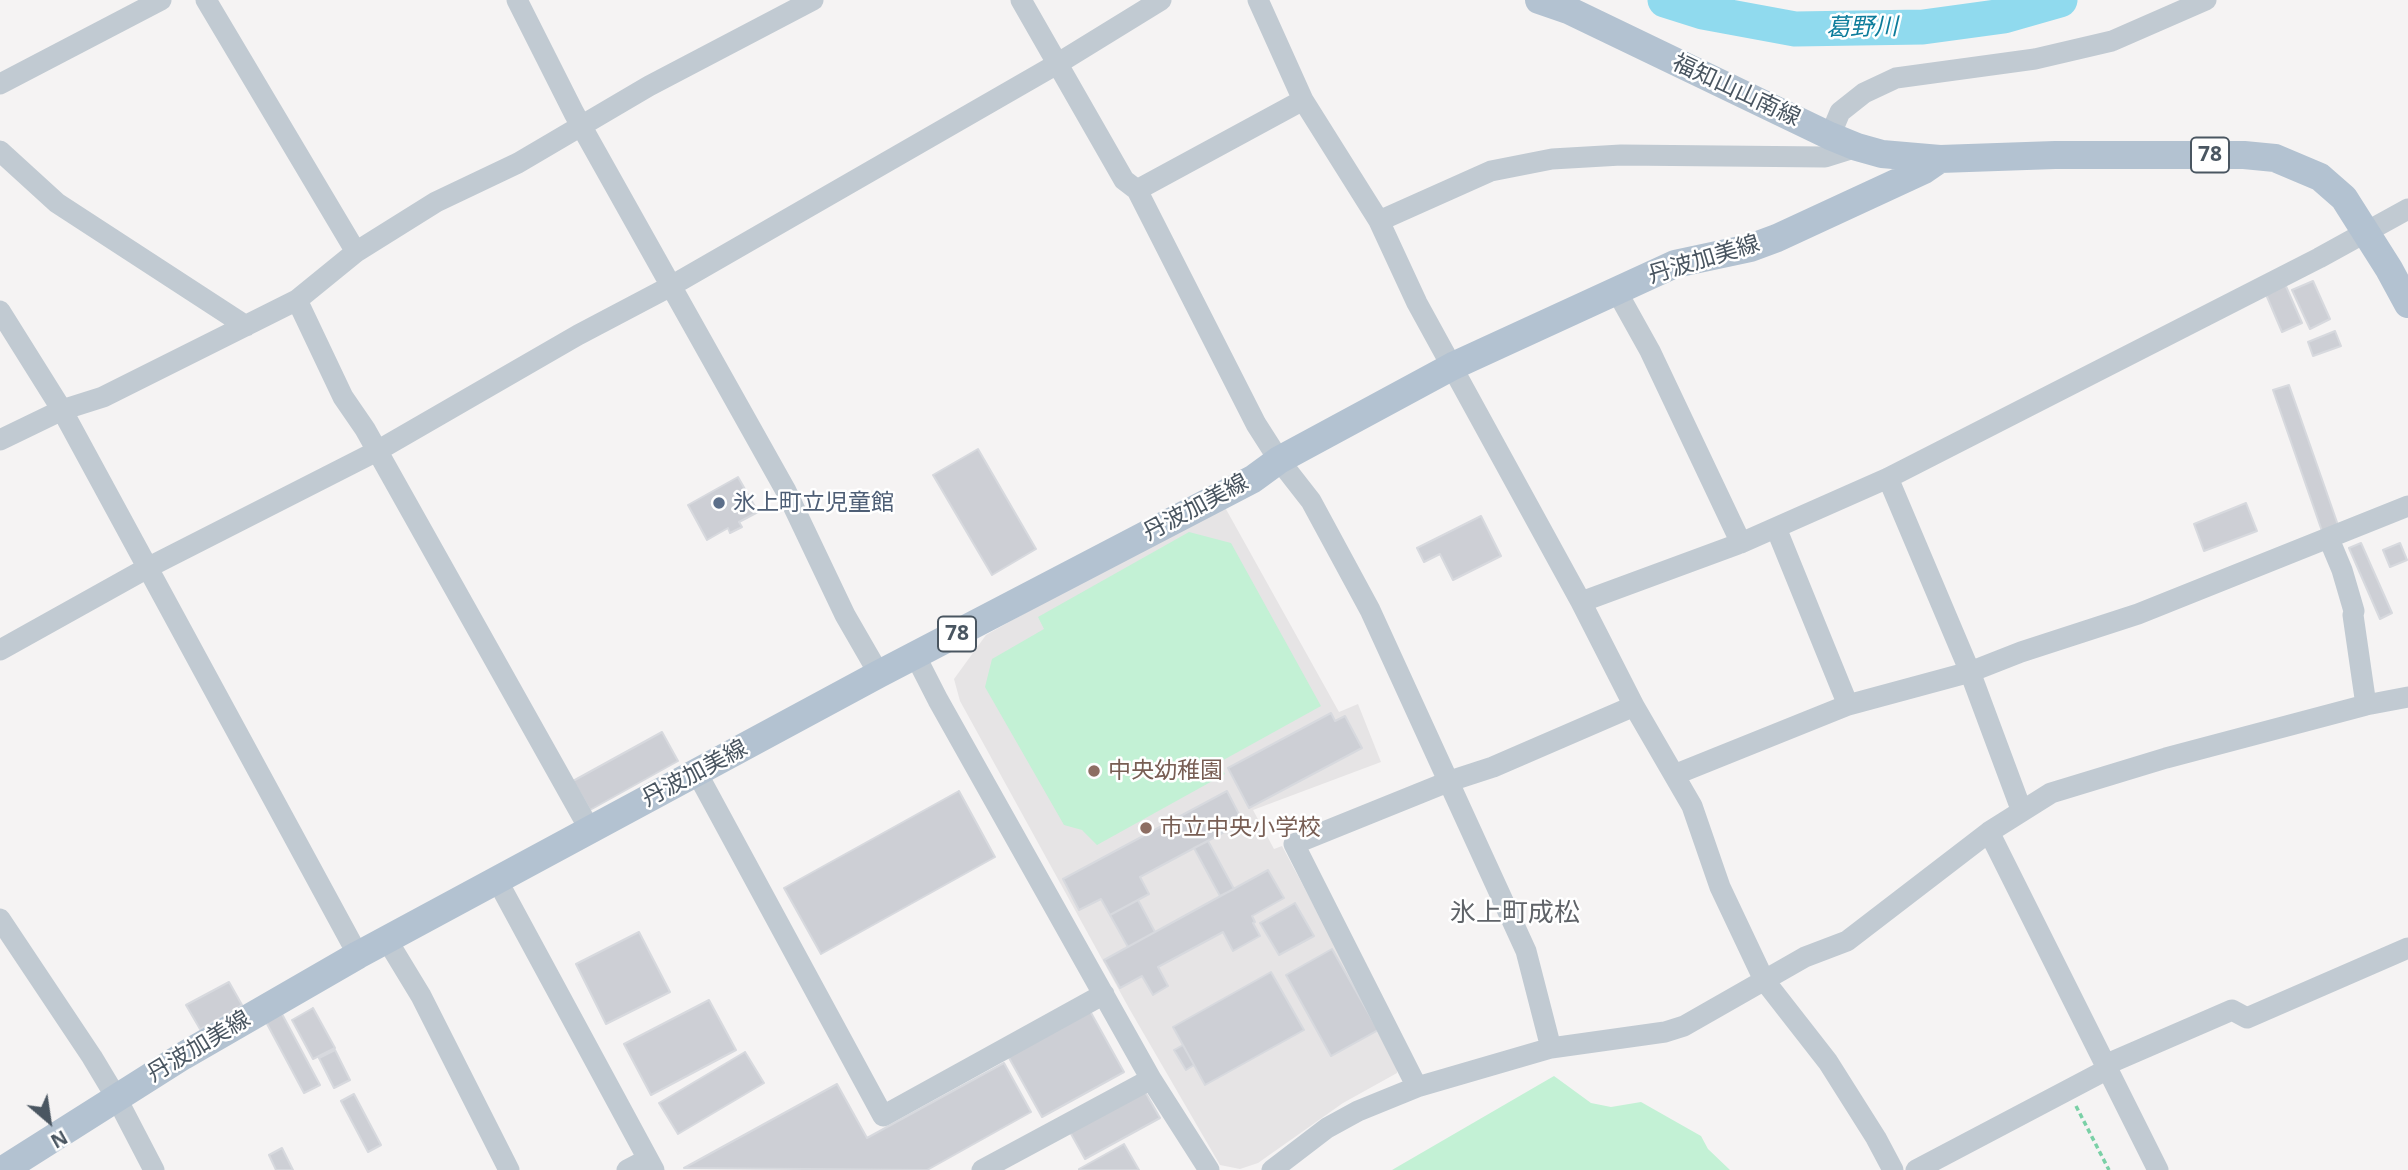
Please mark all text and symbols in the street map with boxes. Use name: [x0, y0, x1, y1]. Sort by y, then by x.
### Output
water label: 葛野川: [1826, 13, 1898, 43]
street label: 福知山山南線: [1668, 49, 1804, 133]
road number: 78: [2191, 138, 2229, 172]
street label: 丹波加美線: [1645, 230, 1763, 290]
street label: 丹波加美線: [1139, 469, 1253, 547]
place label: 氷上町立児童館: [733, 489, 894, 517]
marker: 氷上町立児童館: [711, 495, 727, 511]
road number: 78: [938, 616, 976, 652]
street label: 丹波加美線: [638, 735, 752, 813]
place label: 中央幼稚園: [1108, 757, 1223, 785]
marker: 中央幼稚園: [1086, 763, 1102, 779]
place label: 市立中央小学校: [1160, 814, 1321, 842]
marker: 市立中央小学校: [1138, 820, 1154, 836]
district label: 氷上町成松: [1450, 898, 1580, 930]
street label: 丹波加美線: [143, 1006, 255, 1088]
north arrow: [14, 1086, 84, 1156]
text: N: [46, 1124, 72, 1154]

